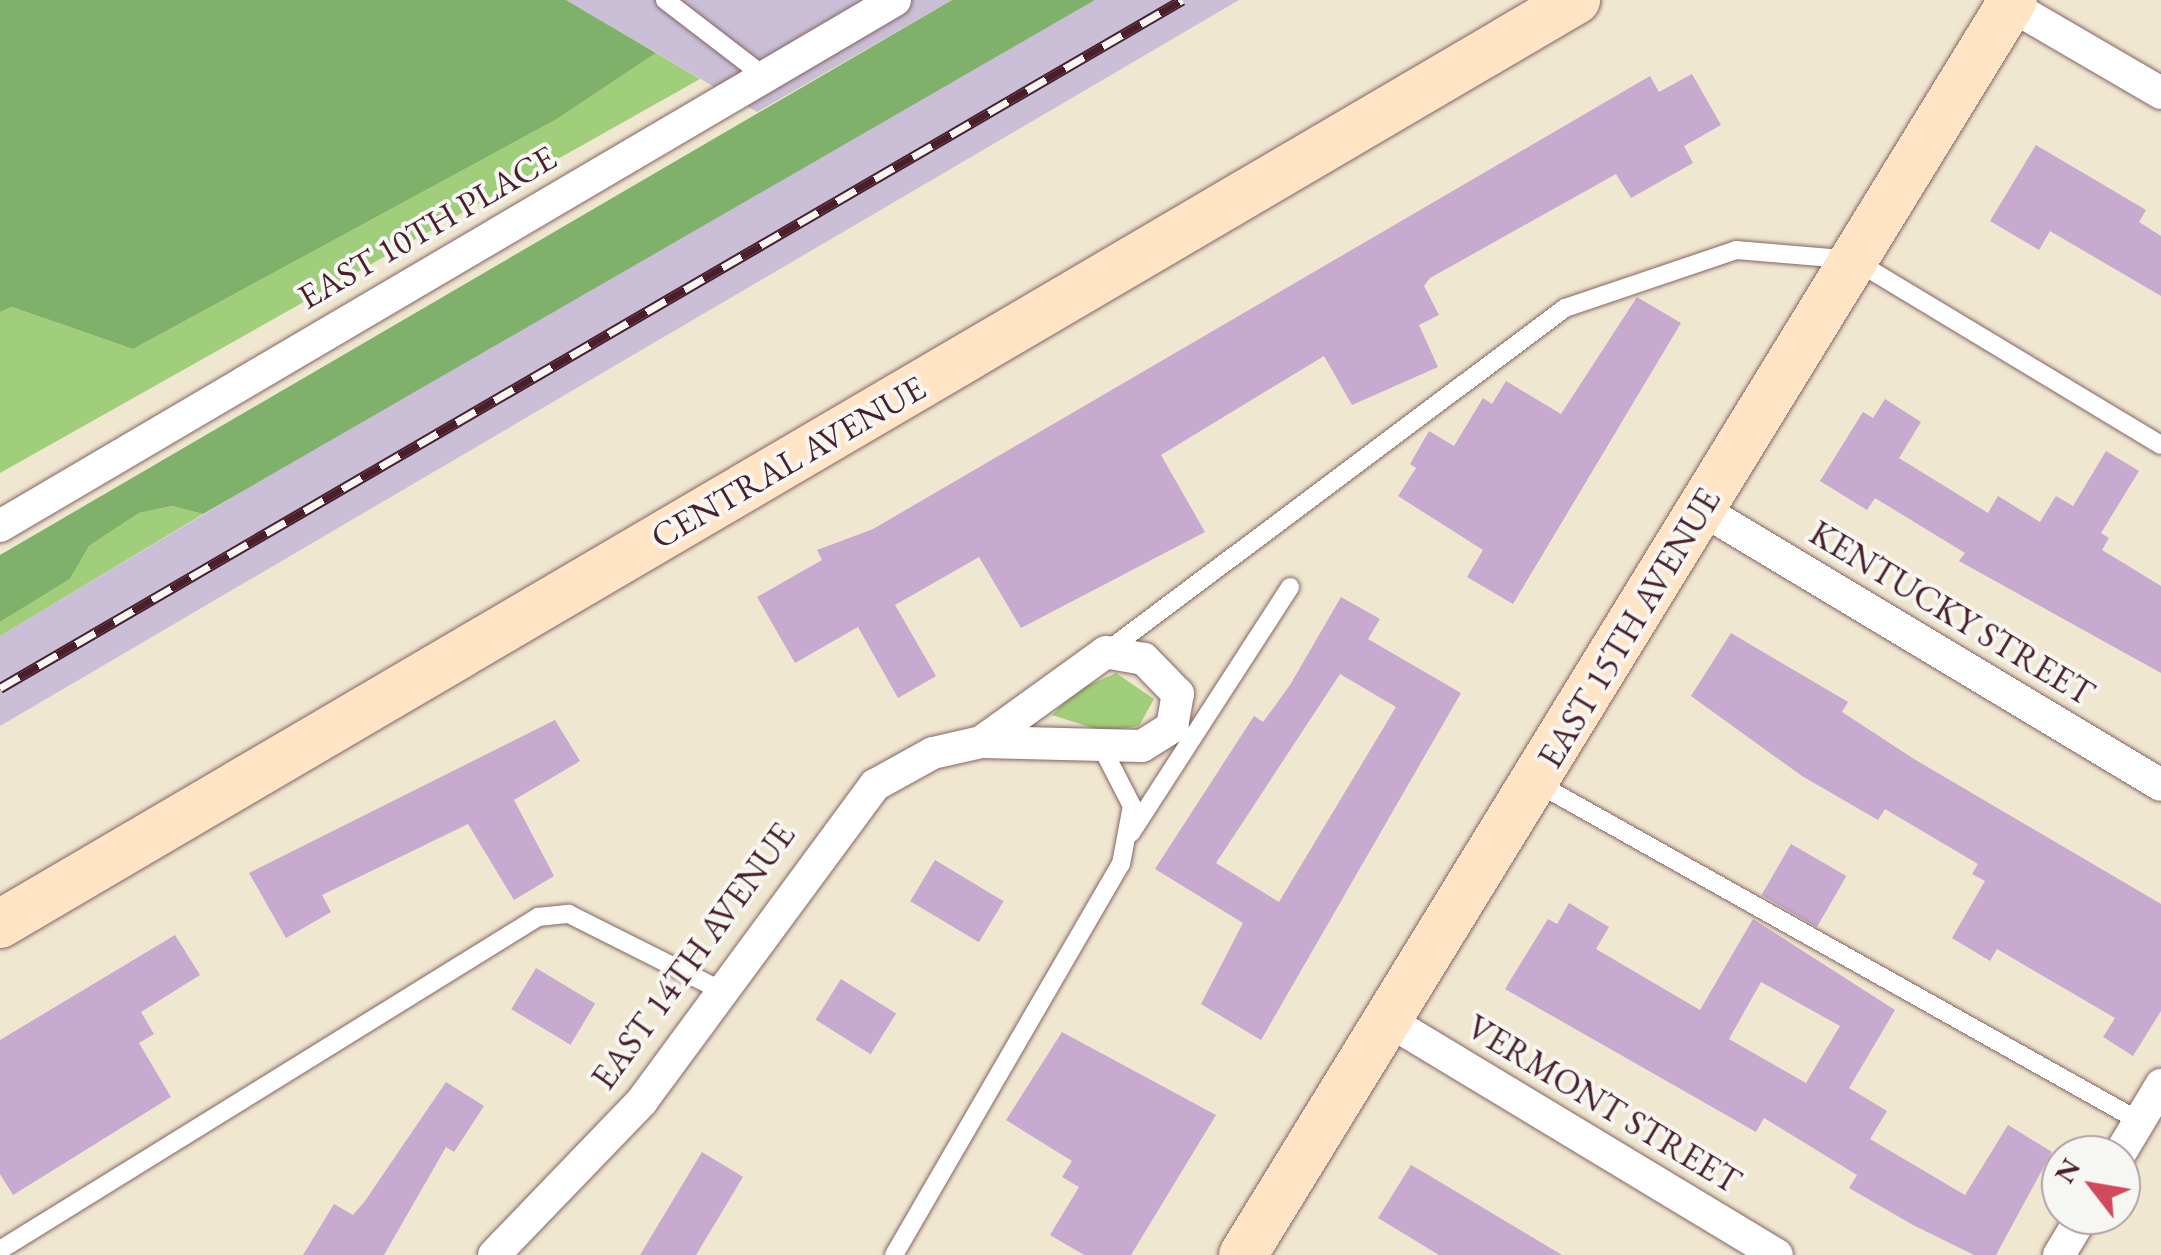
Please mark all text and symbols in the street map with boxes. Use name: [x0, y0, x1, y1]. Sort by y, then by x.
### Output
street label: EAST 10TH PLACE: [291, 136, 563, 318]
street label: CENTRAL AVENUE: [643, 366, 933, 558]
street label: EAST 15TH AVENUE: [1529, 480, 1729, 776]
street label: KENTUCKY STREET: [1802, 512, 2102, 714]
street label: EAST 14TH AVENUE: [582, 815, 804, 1097]
street label: VERMONT STREET: [1459, 1006, 1749, 1202]
north arrow: [2041, 1135, 2141, 1235]
text: N: [2046, 1152, 2088, 1190]

